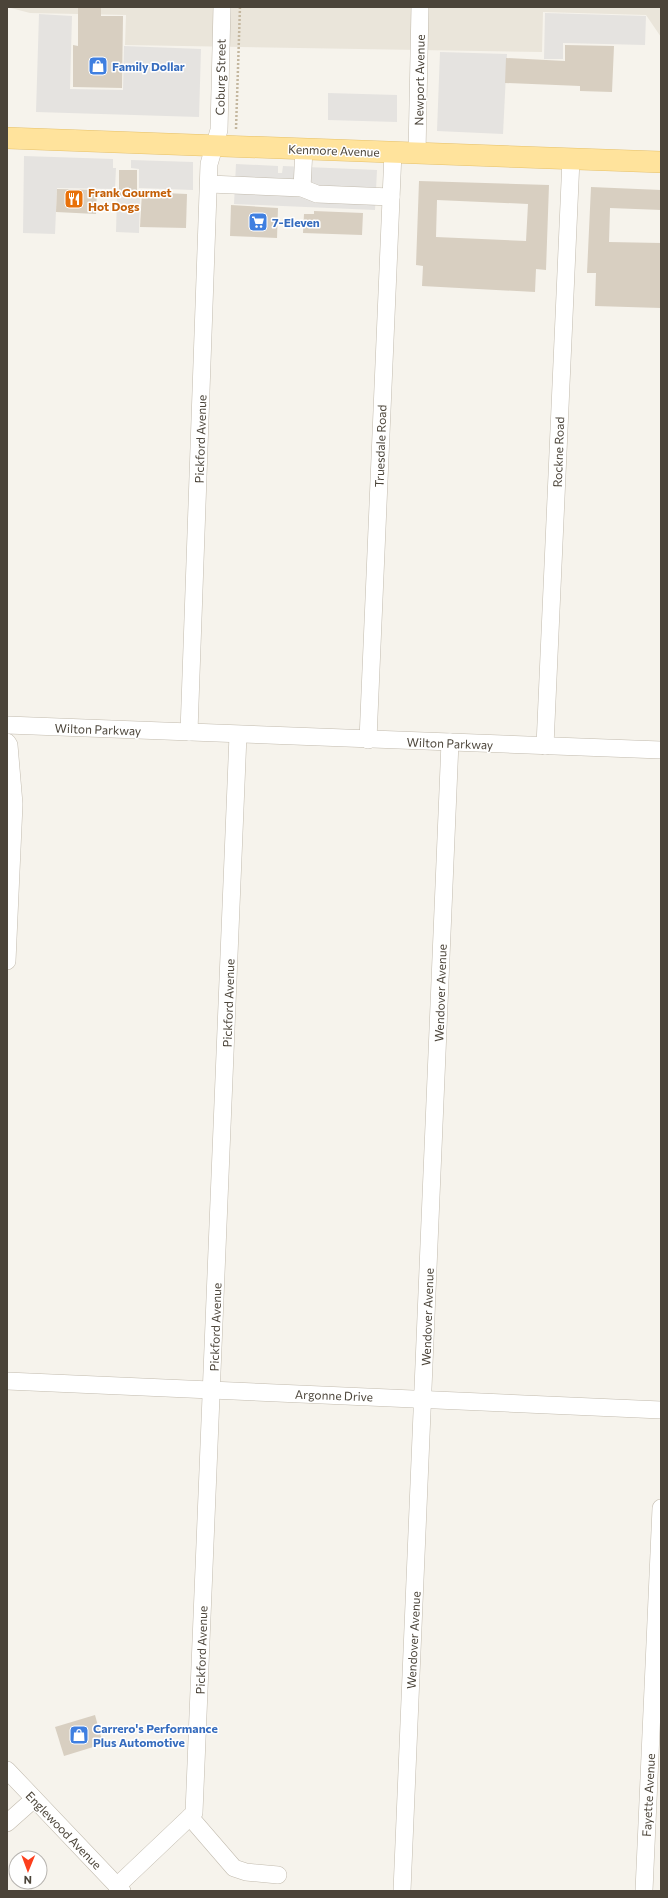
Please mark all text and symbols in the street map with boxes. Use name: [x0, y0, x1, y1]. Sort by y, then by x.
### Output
street label: Newport Avenue: [411, 34, 427, 126]
street label: Coburg Street: [212, 38, 228, 115]
shop icon: Family Dollar: [87, 55, 109, 77]
place label: Family Dollar: [112, 59, 185, 73]
street label: Kenmore Avenue: [288, 141, 380, 159]
place label: Frank Gourmet Hot Dogs: [88, 185, 172, 213]
restaurant icon: Frank Gourmet Hot Dogs: [63, 188, 85, 210]
supermarket icon: 7-Eleven: [247, 211, 269, 233]
place label: 7-Eleven: [272, 215, 320, 229]
street label: Pickford Avenue: [191, 395, 209, 483]
street label: Truesdale Road: [372, 404, 388, 488]
street label: Rockne Road: [550, 416, 566, 488]
street label: Wilton Parkway: [55, 720, 141, 738]
street label: Wilton Parkway: [407, 734, 493, 752]
street label: Wendover Avenue: [431, 944, 449, 1042]
street label: Pickford Avenue: [219, 959, 237, 1047]
street label: Wendover Avenue: [418, 1268, 436, 1366]
street label: Pickford Avenue: [206, 1283, 224, 1371]
street label: Argonne Drive: [295, 1387, 373, 1403]
street label: Wendover Avenue: [403, 1591, 423, 1689]
street label: Pickford Avenue: [192, 1606, 210, 1694]
place label: Carrero's Performance Plus Automotive: [93, 1721, 218, 1749]
shop icon: Carrero's Performance Plus Automotive: [68, 1724, 90, 1746]
street label: Fayette Avenue: [639, 1753, 657, 1837]
street label: Englewood Avenue: [23, 1788, 105, 1872]
north arrow: [8, 1850, 48, 1890]
text: N: [24, 1874, 32, 1887]

